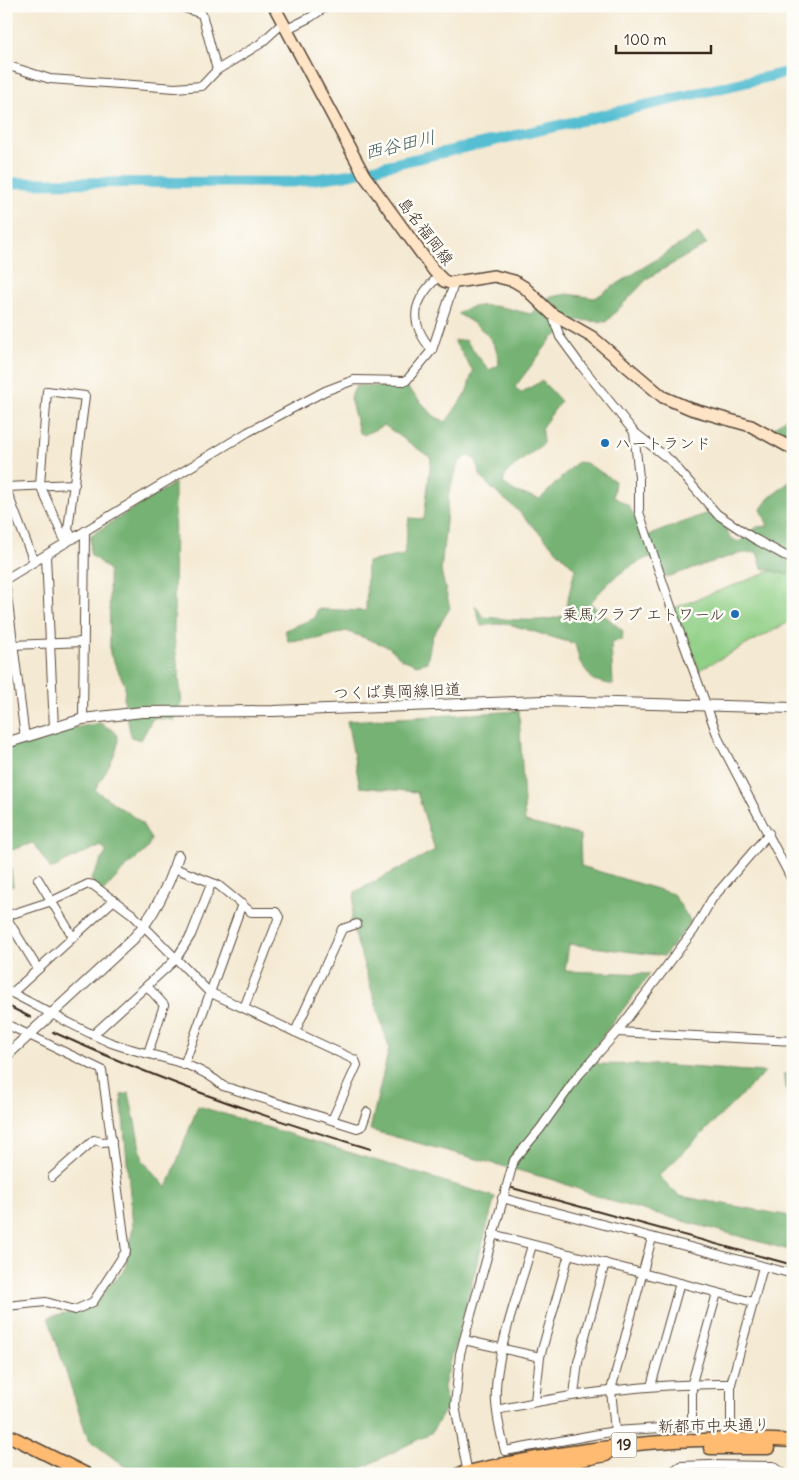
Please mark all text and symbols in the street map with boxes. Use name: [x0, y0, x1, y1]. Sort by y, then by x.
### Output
scale bar: [616, 22, 712, 54]
text: 100 m: [624, 30, 666, 49]
water label: 西谷田川: [362, 125, 438, 164]
street label: 島名福岡線: [394, 193, 458, 269]
place label: ハートランド: [615, 433, 711, 453]
marker: ハートランド: [599, 437, 611, 449]
place label: 乗馬クラブ エトワール: [562, 604, 725, 624]
marker: 乗馬クラブ エトワール: [729, 608, 741, 620]
street label: つくば真岡線旧道: [333, 679, 461, 703]
street label: 新都市中央通り: [658, 1414, 770, 1436]
road number: 19: [612, 1432, 636, 1458]

